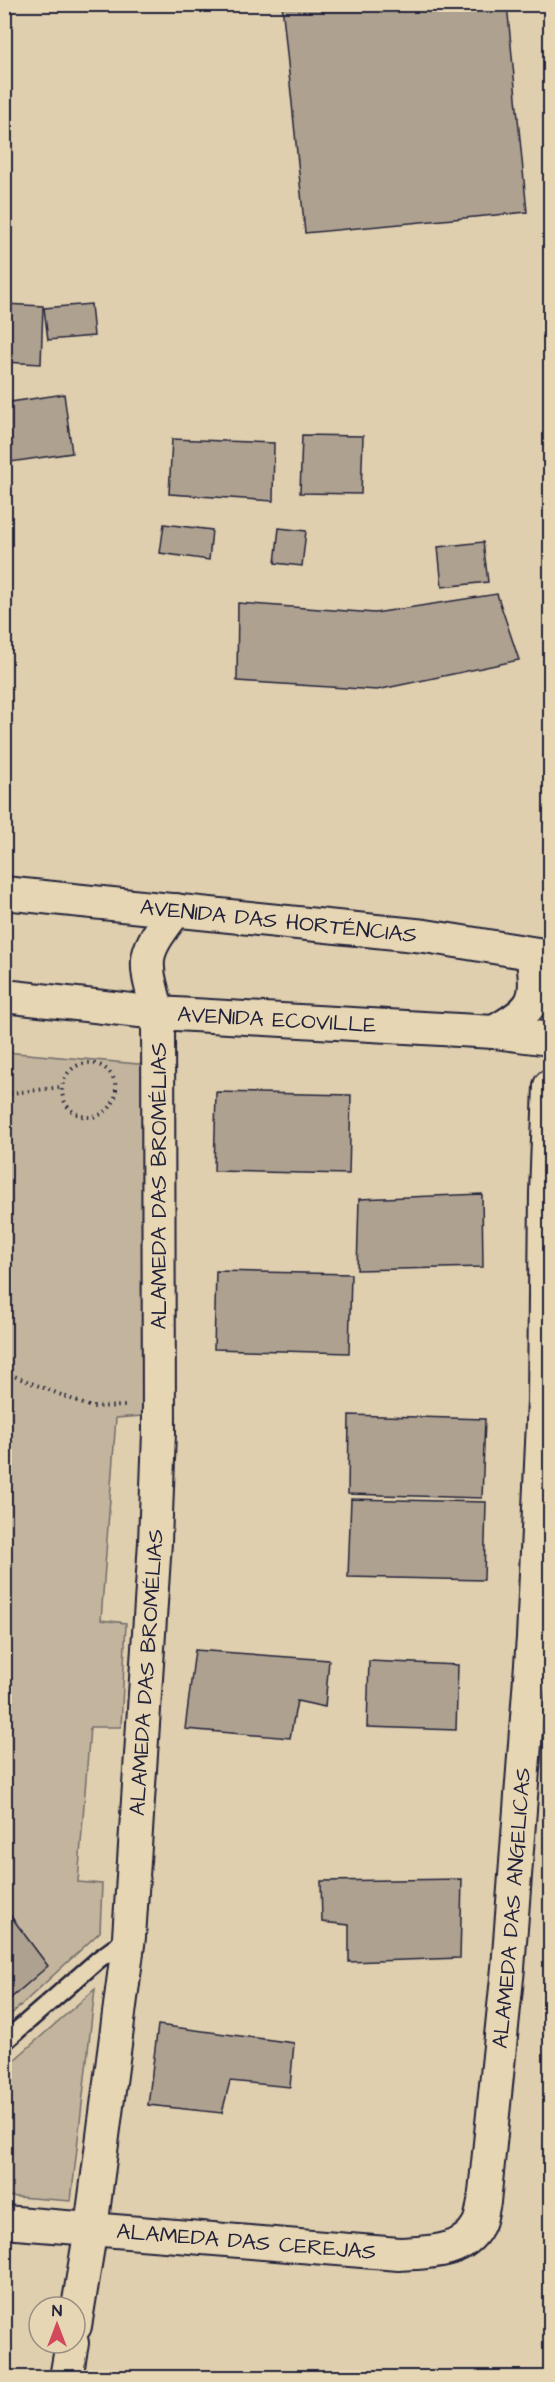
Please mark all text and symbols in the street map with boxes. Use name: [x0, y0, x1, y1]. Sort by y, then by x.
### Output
street label: AVENIDA DAS HORTÉNCIAS: [139, 891, 418, 951]
street label: AVENIDA ECOVILLE: [177, 999, 377, 1041]
street label: ALAMEDA DAS BROMÉLIAS: [144, 1042, 175, 1330]
street label: ALAMEDA DAS BROMÉLIAS: [122, 1528, 171, 1817]
street label: ALAMEDA DAS ANGELICAS: [484, 1766, 539, 2050]
street label: ALAMEDA DAS CEREJAS: [115, 2216, 377, 2268]
north arrow: [27, 2295, 87, 2355]
text: N: [52, 2300, 62, 2322]

